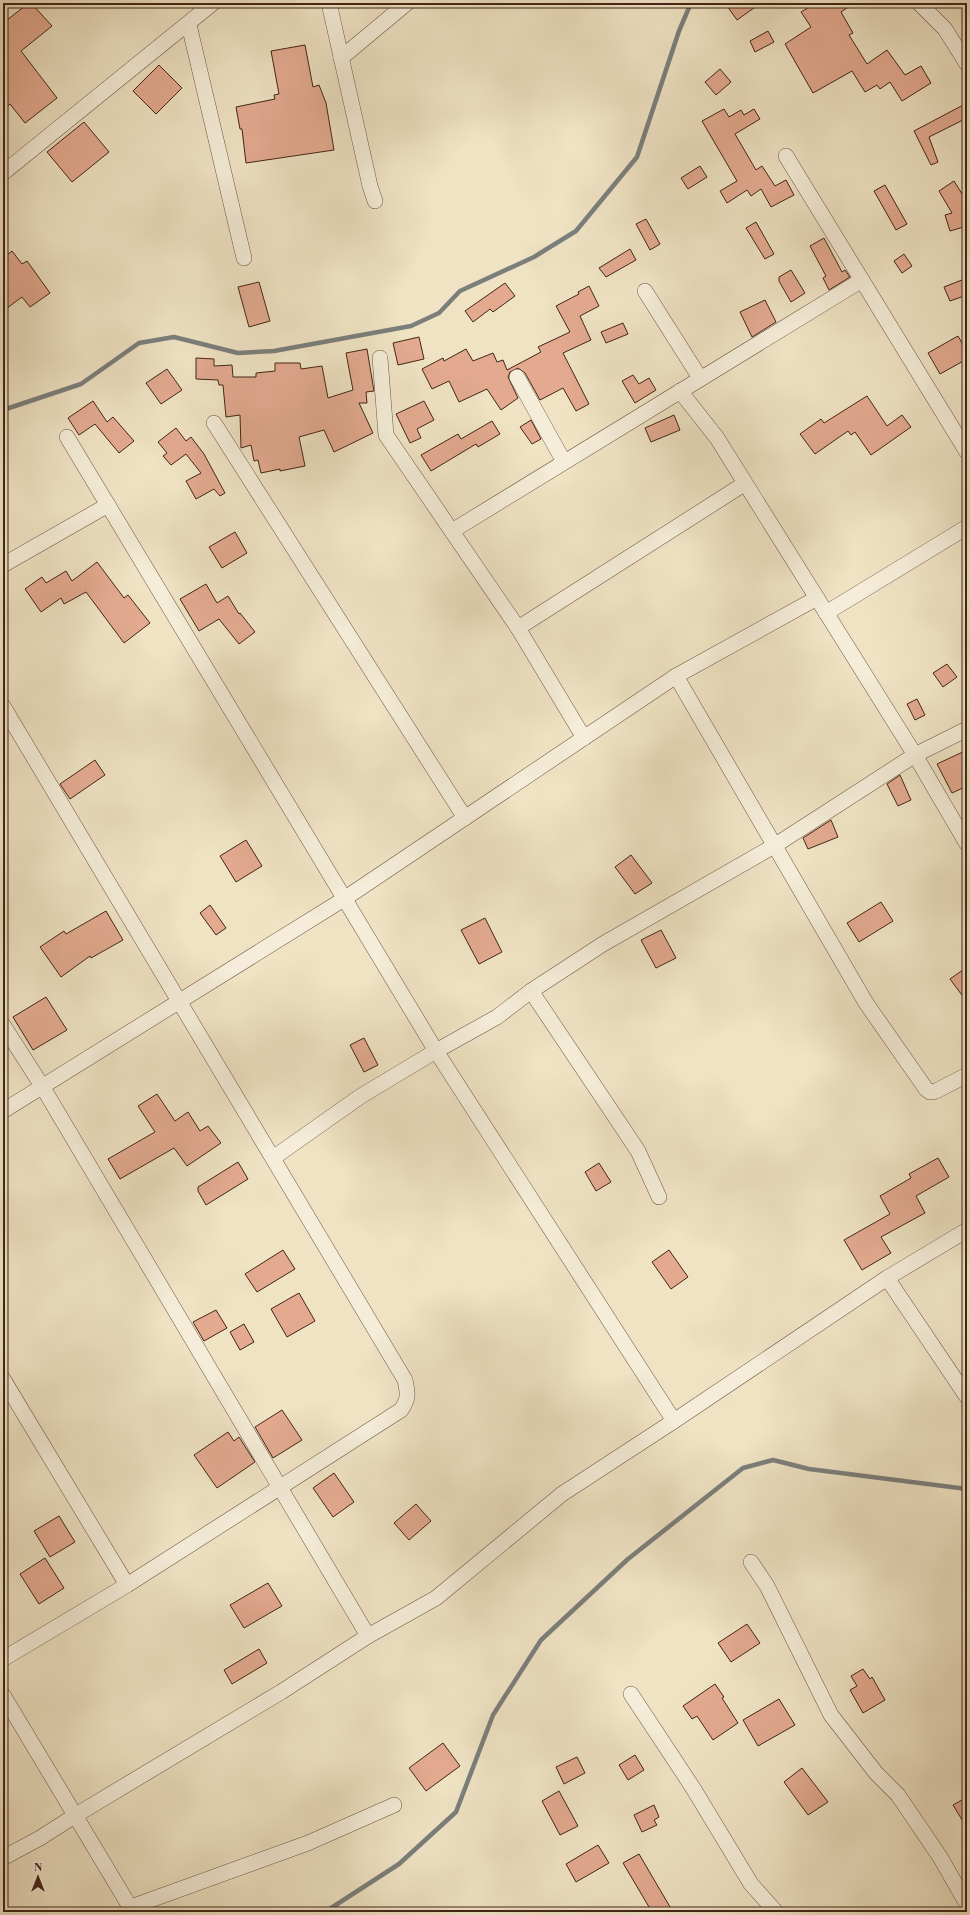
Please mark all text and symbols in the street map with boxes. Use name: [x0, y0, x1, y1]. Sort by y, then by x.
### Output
north arrow: [18, 1857, 58, 1897]
text: N: [34, 1861, 43, 1875]

